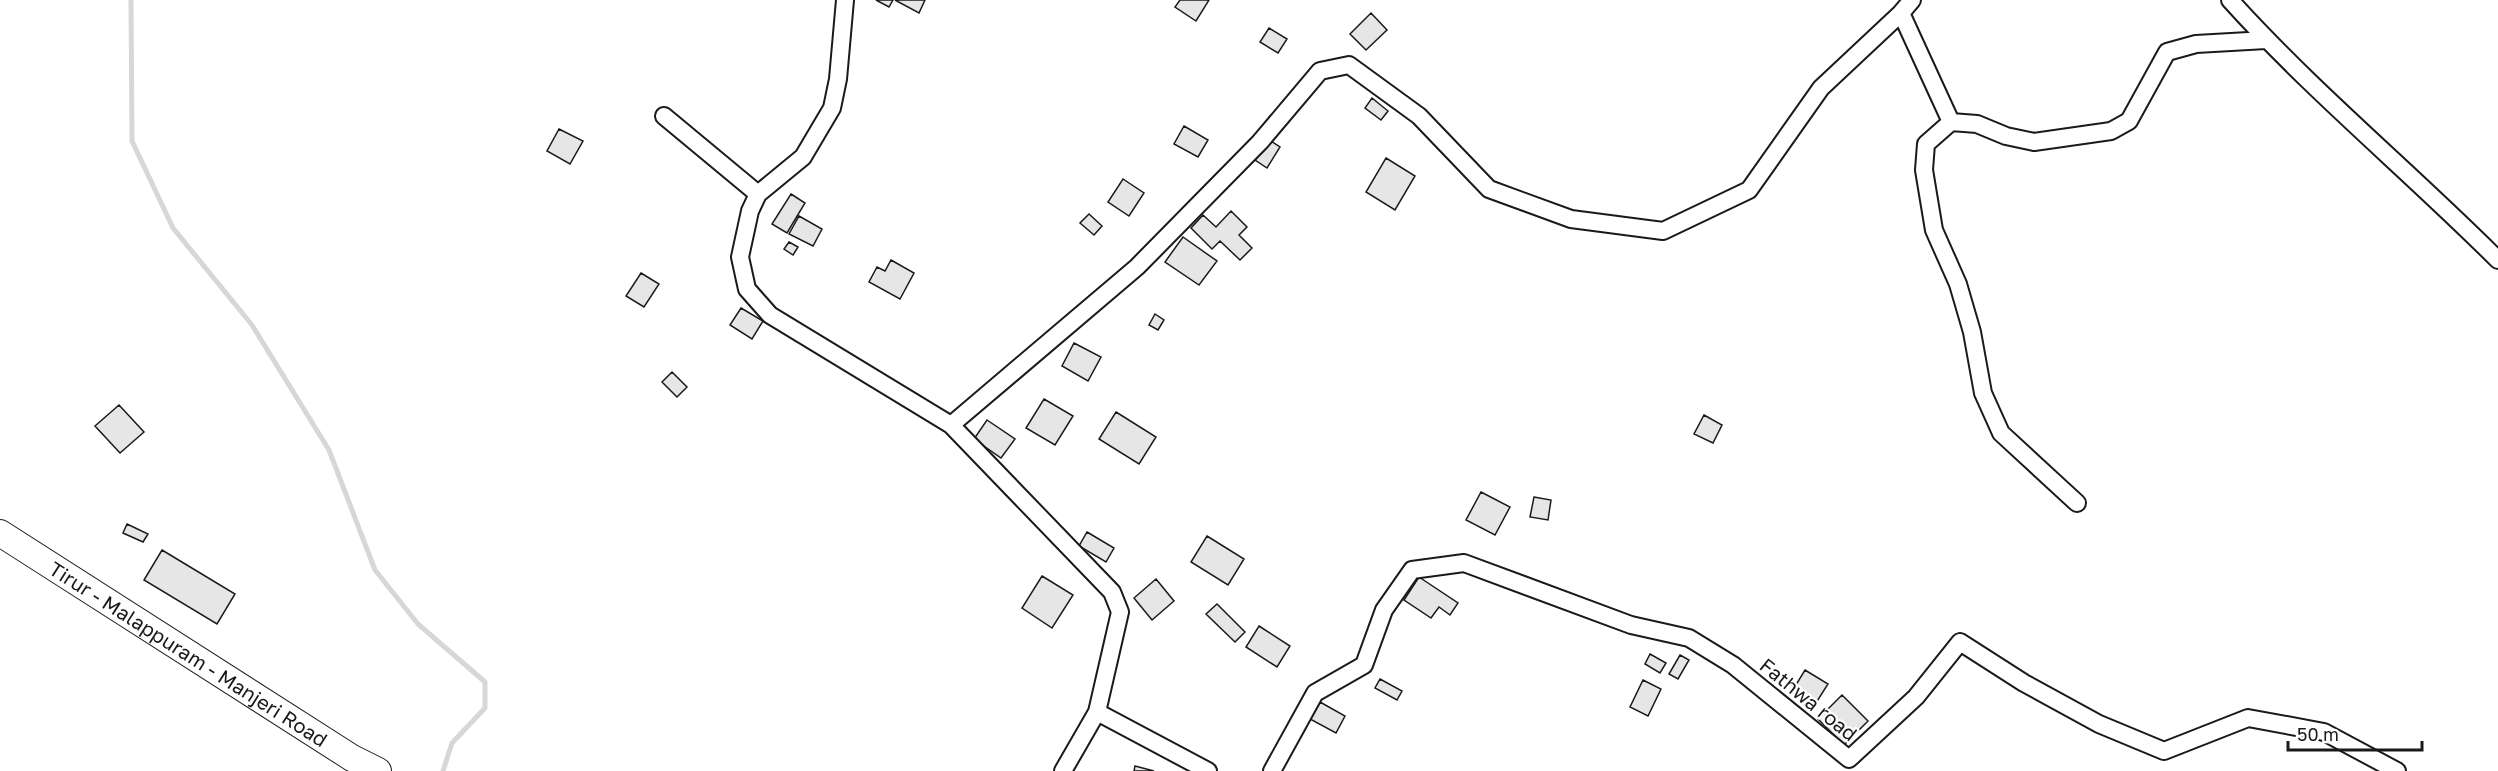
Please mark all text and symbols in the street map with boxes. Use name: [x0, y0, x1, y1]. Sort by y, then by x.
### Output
street label: Tirur - Malappuram - Manjeri Road: [45, 556, 332, 751]
street label: Fathwa road: [1756, 653, 1862, 745]
scale bar: [2288, 714, 2422, 752]
text: 50 m: [2297, 723, 2339, 745]

